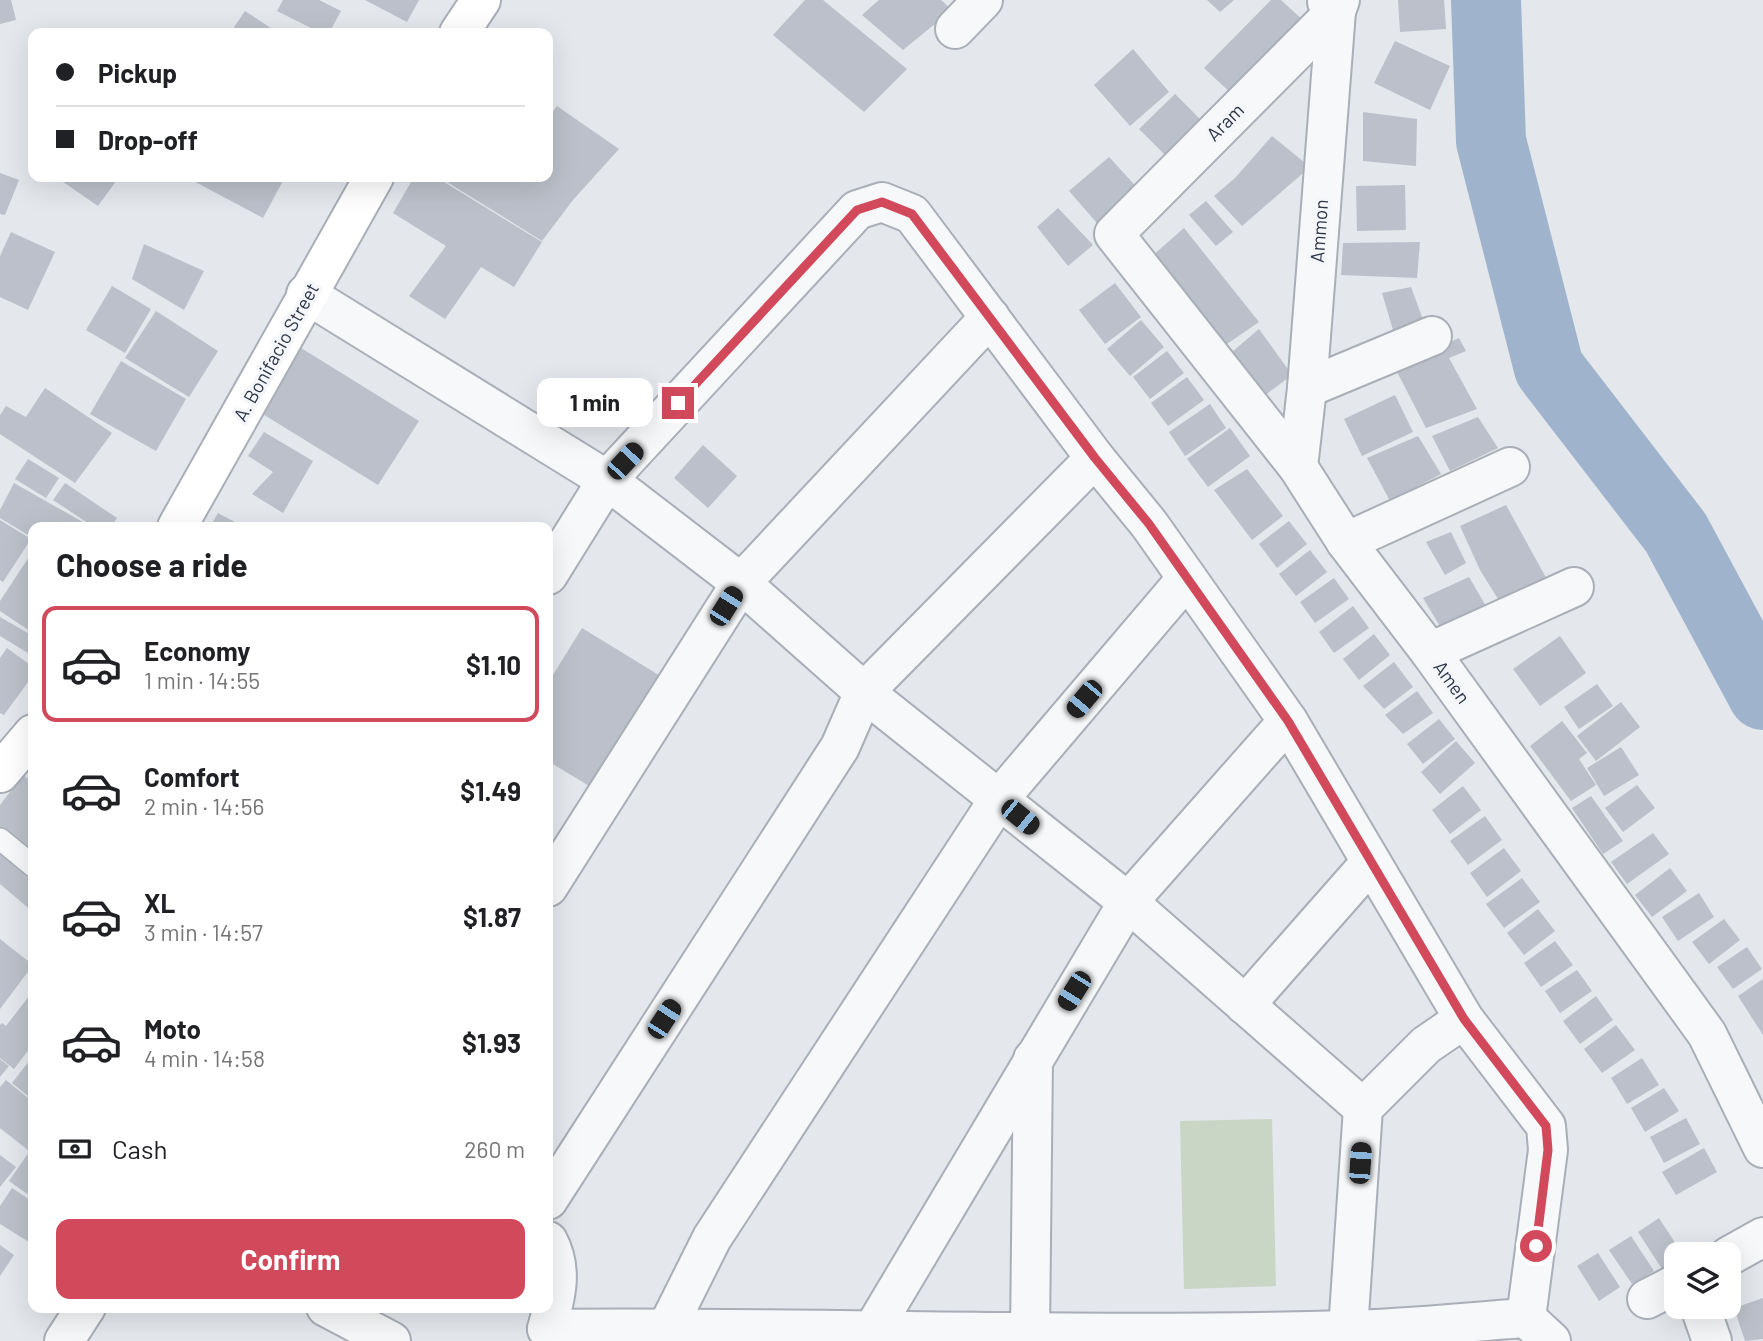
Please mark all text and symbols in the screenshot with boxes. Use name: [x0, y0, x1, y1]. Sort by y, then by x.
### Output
text: Pickup: [98, 57, 177, 88]
street label: Aram: [1201, 98, 1248, 145]
text: Drop-off: [98, 124, 198, 155]
street label: Ammon: [1305, 199, 1332, 263]
street label: A. Bonifacio Street: [228, 278, 323, 425]
callout: 1 min: [538, 378, 654, 428]
route end: [662, 387, 694, 419]
text: 1 min: [570, 388, 620, 416]
car: [603, 438, 648, 484]
text: Choose a ride: [56, 545, 248, 583]
car: [706, 583, 747, 629]
icon: car: [60, 633, 123, 696]
text: Economy: [144, 635, 250, 666]
text: $1.10: [466, 649, 521, 680]
street label: Amen: [1429, 656, 1476, 708]
text: 1 min · 14:55: [144, 666, 260, 694]
car: [1063, 676, 1106, 722]
icon: car: [60, 759, 123, 822]
text: Comfort: [144, 761, 240, 792]
text: $1.49: [460, 775, 521, 806]
text: 2 min · 14:56: [144, 792, 264, 820]
car: [998, 796, 1043, 838]
icon: car: [60, 885, 123, 948]
text: XL: [144, 887, 175, 918]
text: $1.87: [463, 901, 521, 932]
text: 3 min · 14:57: [144, 918, 263, 946]
car: [1054, 968, 1095, 1014]
car: [644, 996, 685, 1042]
icon: car: [60, 1011, 123, 1074]
text: Moto: [144, 1013, 201, 1044]
text: $1.93: [462, 1027, 521, 1058]
text: 4 min · 14:58: [144, 1044, 265, 1072]
icon: cash: [56, 1130, 94, 1168]
text: Cash: [112, 1133, 167, 1164]
text: 260 m: [464, 1135, 525, 1163]
car: [1349, 1141, 1372, 1185]
button: Confirm: [56, 1219, 525, 1299]
route start: [1520, 1230, 1552, 1262]
map controls: [1664, 1242, 1741, 1319]
button: layers: [1664, 1242, 1741, 1319]

